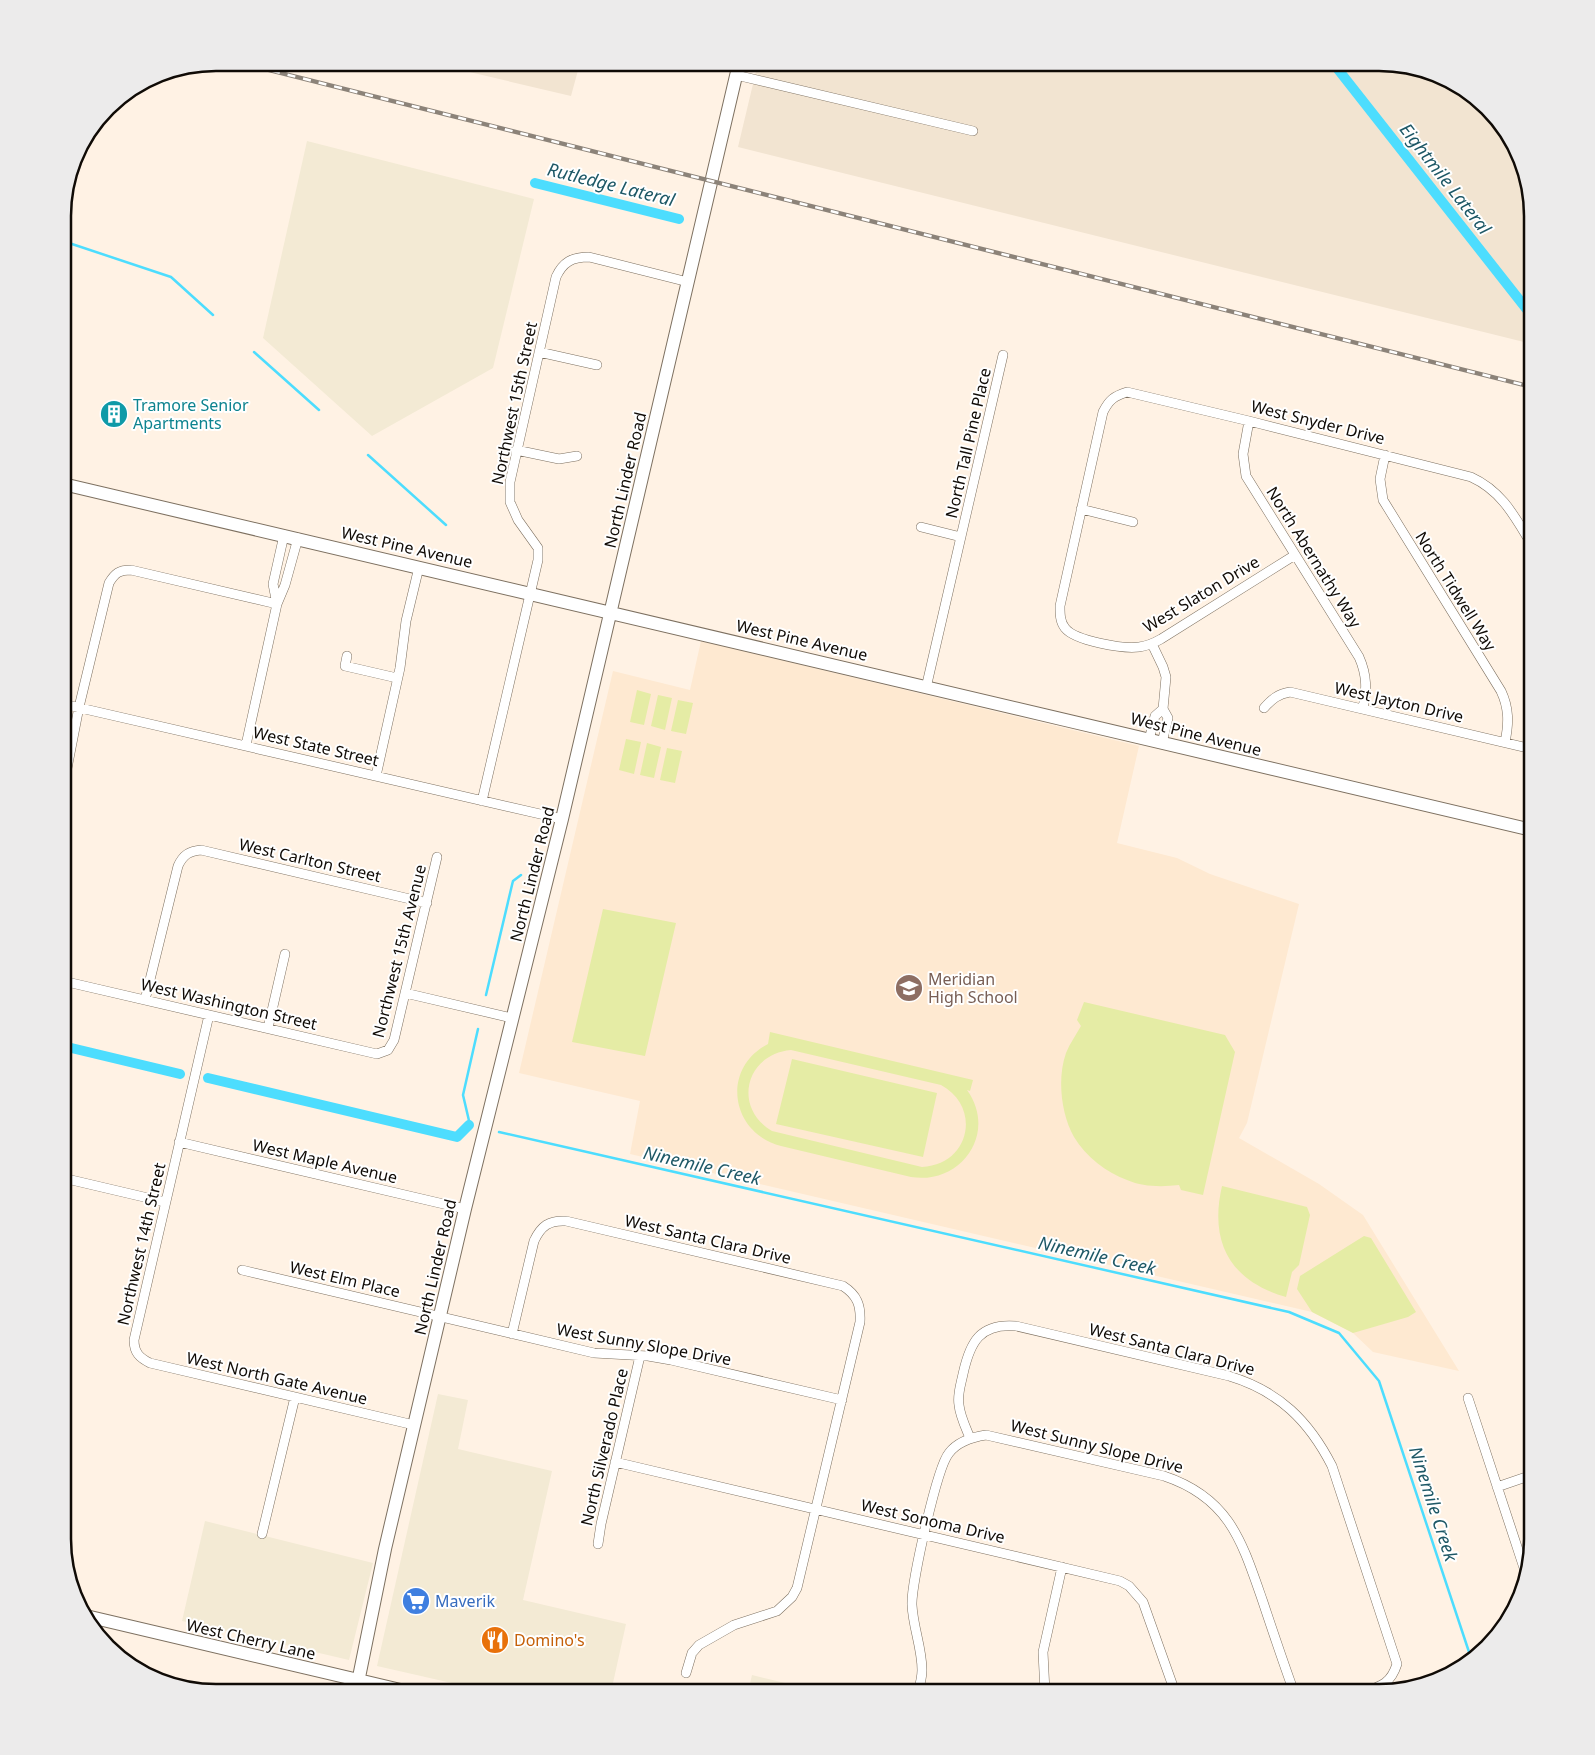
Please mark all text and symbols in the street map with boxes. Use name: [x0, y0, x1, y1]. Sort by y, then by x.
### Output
water label: Eightmile Lateral: [1395, 118, 1497, 239]
water label: Rutledge Lateral: [545, 157, 678, 212]
street label: Northwest 15th Street: [486, 319, 542, 487]
street label: North Tall Pine Place: [940, 366, 996, 520]
place label: Tramore Senior Apartments: [133, 394, 249, 434]
street label: West Snyder Drive: [1249, 395, 1387, 449]
building icon: Tramore Senior Apartments: [99, 399, 129, 429]
street label: North Linder Road: [599, 410, 651, 550]
street label: North Abernathy Way: [1262, 482, 1367, 632]
street label: West Pine Avenue: [339, 521, 475, 573]
street label: North Tidwell Way: [1410, 527, 1502, 656]
street label: West Slaton Drive: [1139, 551, 1263, 637]
street label: West Pine Avenue: [734, 614, 870, 666]
street label: West Jayton Drive: [1332, 676, 1466, 728]
street label: West Pine Avenue: [1128, 707, 1264, 761]
street label: West State Street: [251, 721, 381, 771]
street label: North Linder Road: [505, 804, 559, 944]
street label: West Carlton Street: [237, 833, 383, 887]
street label: Northwest 15th Avenue: [367, 862, 431, 1040]
place label: Meridian High School: [928, 968, 1018, 1008]
street label: West Washington Street: [139, 973, 320, 1035]
school or university icon: Meridian High School: [894, 973, 924, 1003]
street label: West Maple Avenue: [250, 1134, 400, 1188]
water label: Ninemile Creek: [641, 1140, 764, 1190]
street label: Northwest 14th Street: [112, 1160, 170, 1327]
street label: North Linder Road: [409, 1197, 461, 1337]
street label: West Santa Clara Drive: [623, 1209, 793, 1269]
water label: Ninemile Creek: [1036, 1230, 1159, 1280]
street label: West Elm Place: [288, 1256, 402, 1302]
street label: West Sunny Slope Drive: [555, 1318, 733, 1370]
street label: West Santa Clara Drive: [1087, 1318, 1257, 1380]
street label: West North Gate Avenue: [184, 1346, 370, 1410]
street label: North Silverado Place: [575, 1366, 633, 1528]
street label: West Sunny Slope Drive: [1008, 1414, 1186, 1478]
water label: Ninemile Creek: [1404, 1443, 1464, 1565]
street label: West Sonoma Drive: [859, 1494, 1007, 1548]
supermarket icon: Maverik: [401, 1586, 431, 1616]
place label: Maverik: [435, 1590, 495, 1612]
street label: West Cherry Lane: [184, 1613, 318, 1665]
restaurant icon: Domino's: [480, 1625, 510, 1655]
place label: Domino's: [514, 1629, 585, 1651]

